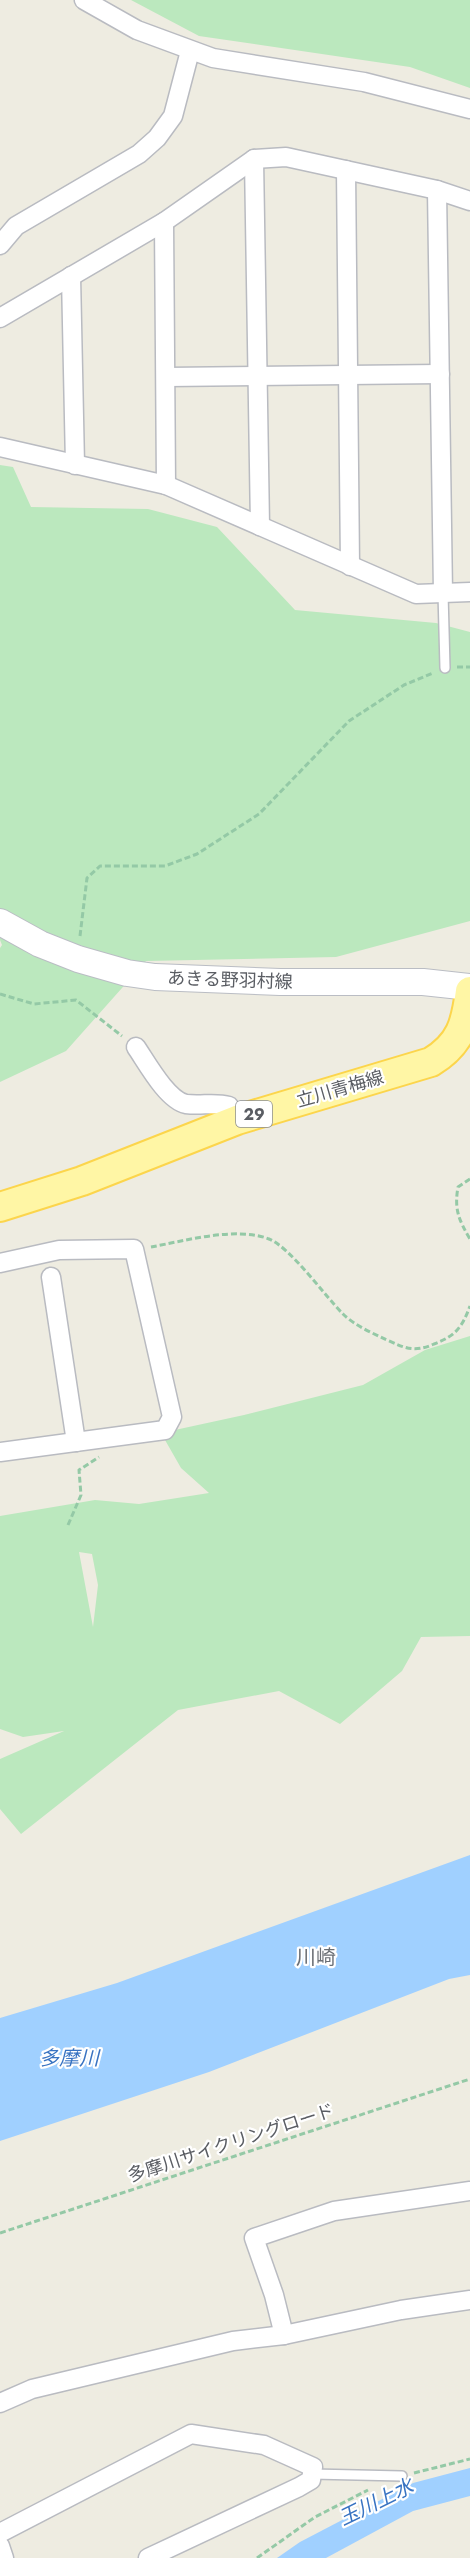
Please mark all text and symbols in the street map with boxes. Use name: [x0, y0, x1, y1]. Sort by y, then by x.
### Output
street label: あきる野羽村線: [167, 965, 293, 995]
street label: 立川青梅線: [293, 1064, 387, 1114]
road number: 29: [236, 1101, 272, 1127]
district label: 川崎: [296, 1943, 336, 1972]
water label: 多摩川: [39, 2044, 101, 2073]
street label: 多摩川サイクリングロード: [124, 2097, 338, 2189]
water label: 玉川上水: [334, 2471, 420, 2533]

